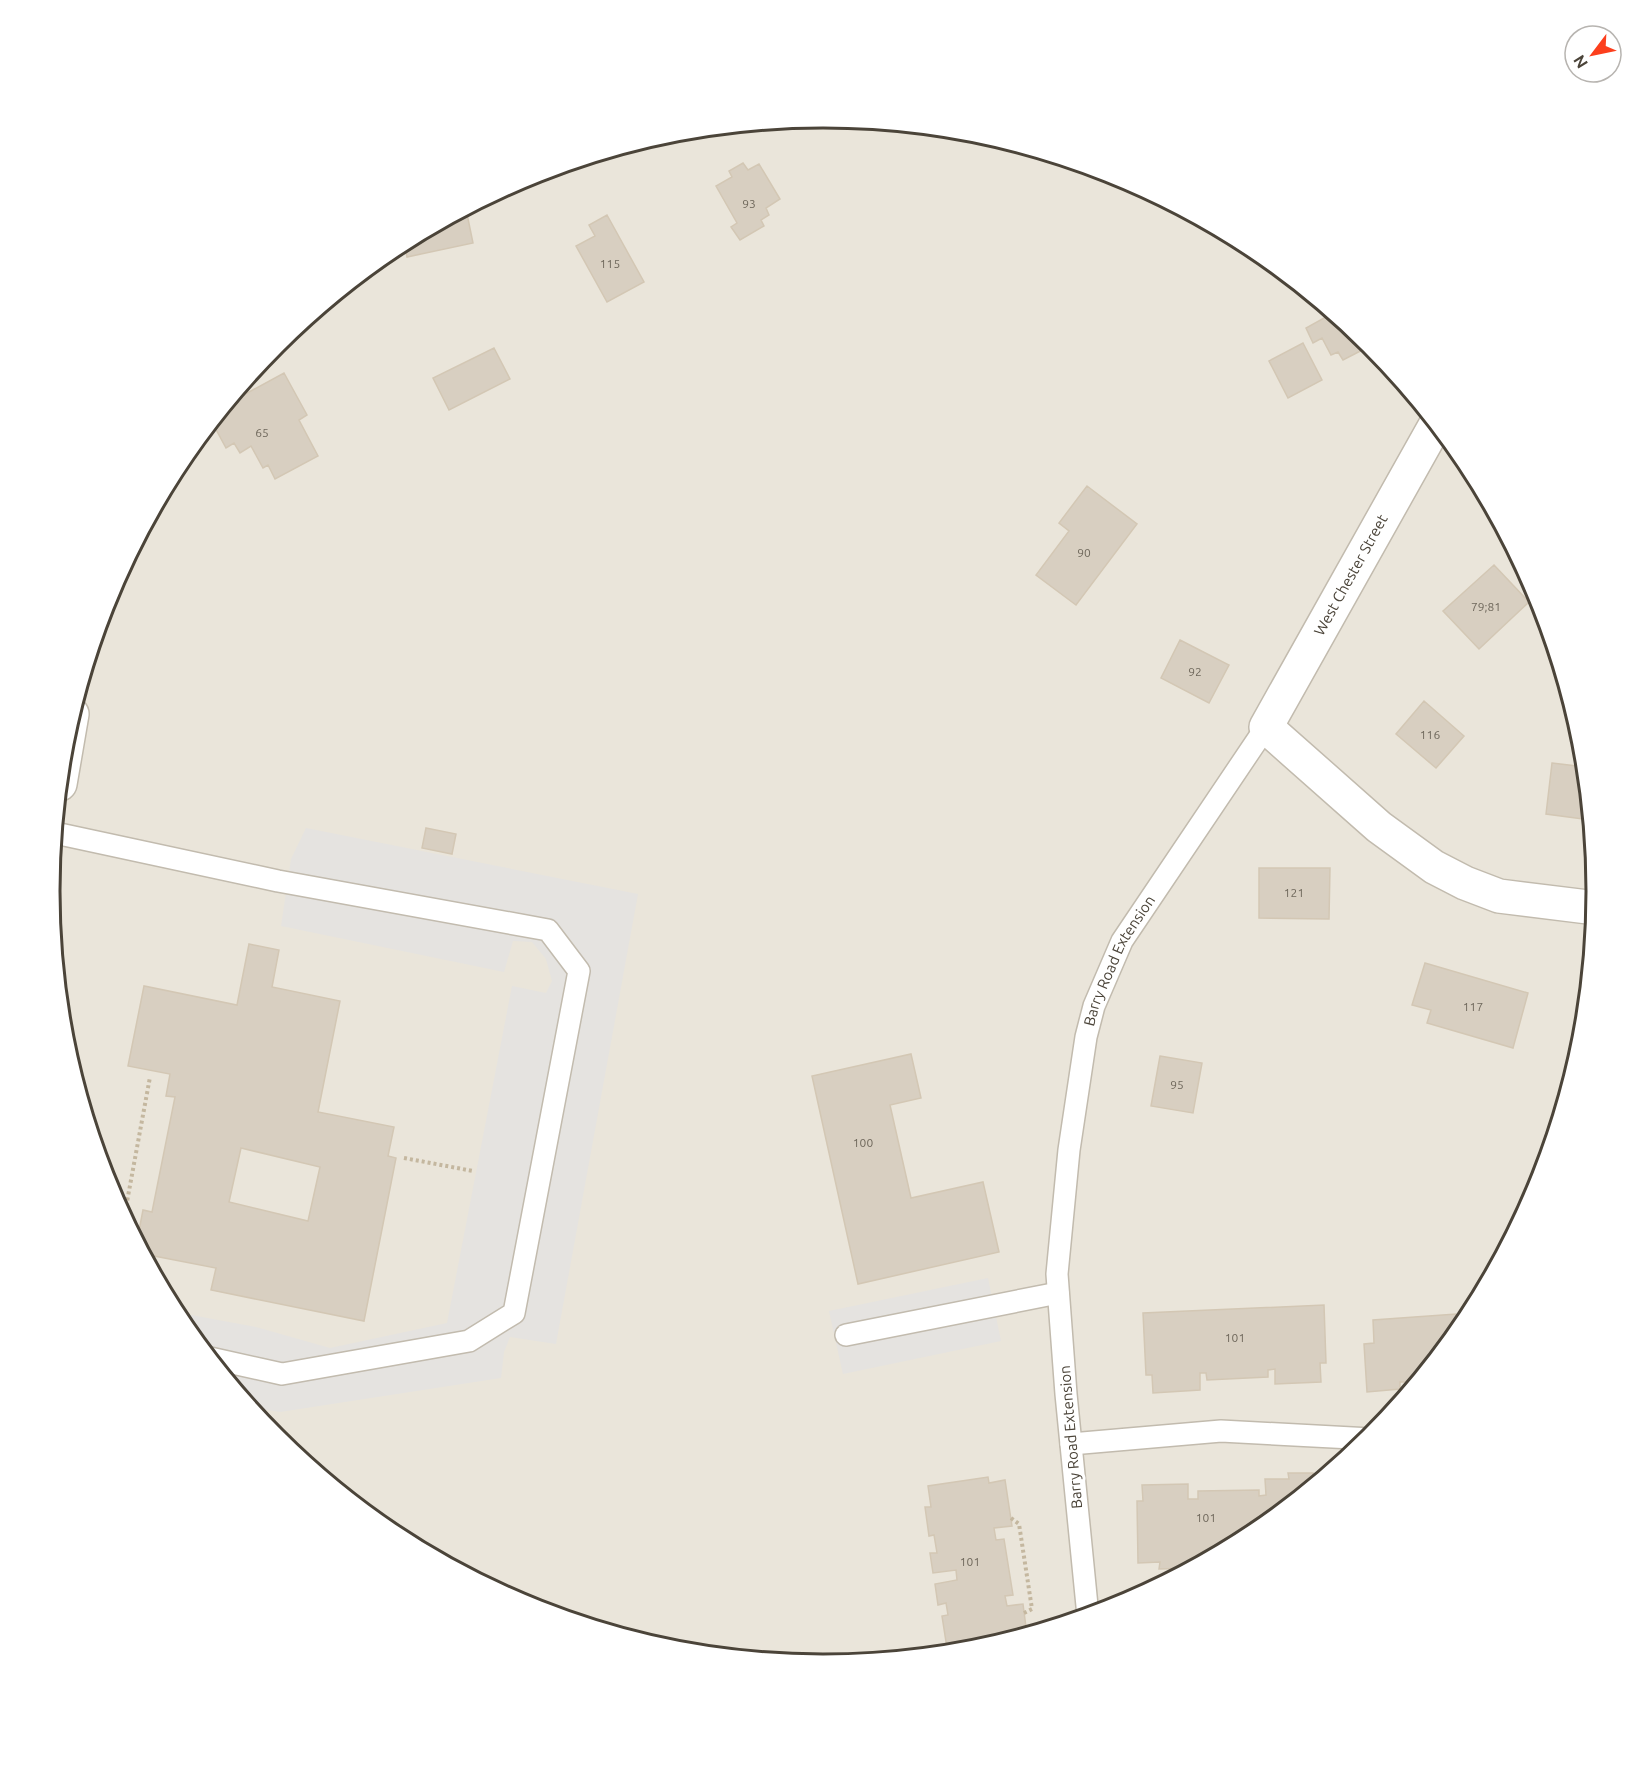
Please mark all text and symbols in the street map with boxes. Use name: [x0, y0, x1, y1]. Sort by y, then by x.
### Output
north arrow: [1563, 24, 1623, 84]
text: N: [1569, 52, 1591, 72]
house number: 93: [742, 197, 756, 210]
house number: 115: [600, 257, 620, 270]
house number: 65: [255, 426, 269, 439]
street label: West Chester Street: [1310, 511, 1391, 638]
house number: 90: [1077, 546, 1091, 559]
house number: 79;81: [1471, 600, 1501, 613]
house number: 92: [1188, 665, 1202, 678]
house number: 116: [1420, 728, 1440, 741]
house number: 121: [1284, 886, 1304, 899]
street label: Barry Road Extension: [1080, 892, 1158, 1028]
house number: 117: [1463, 1000, 1483, 1013]
house number: 95: [1170, 1078, 1184, 1091]
house number: 100: [853, 1136, 873, 1149]
house number: 101: [1225, 1331, 1245, 1344]
street label: Barry Road Extension: [1056, 1365, 1085, 1509]
house number: 101: [1196, 1511, 1216, 1524]
house number: 101: [960, 1555, 980, 1568]

